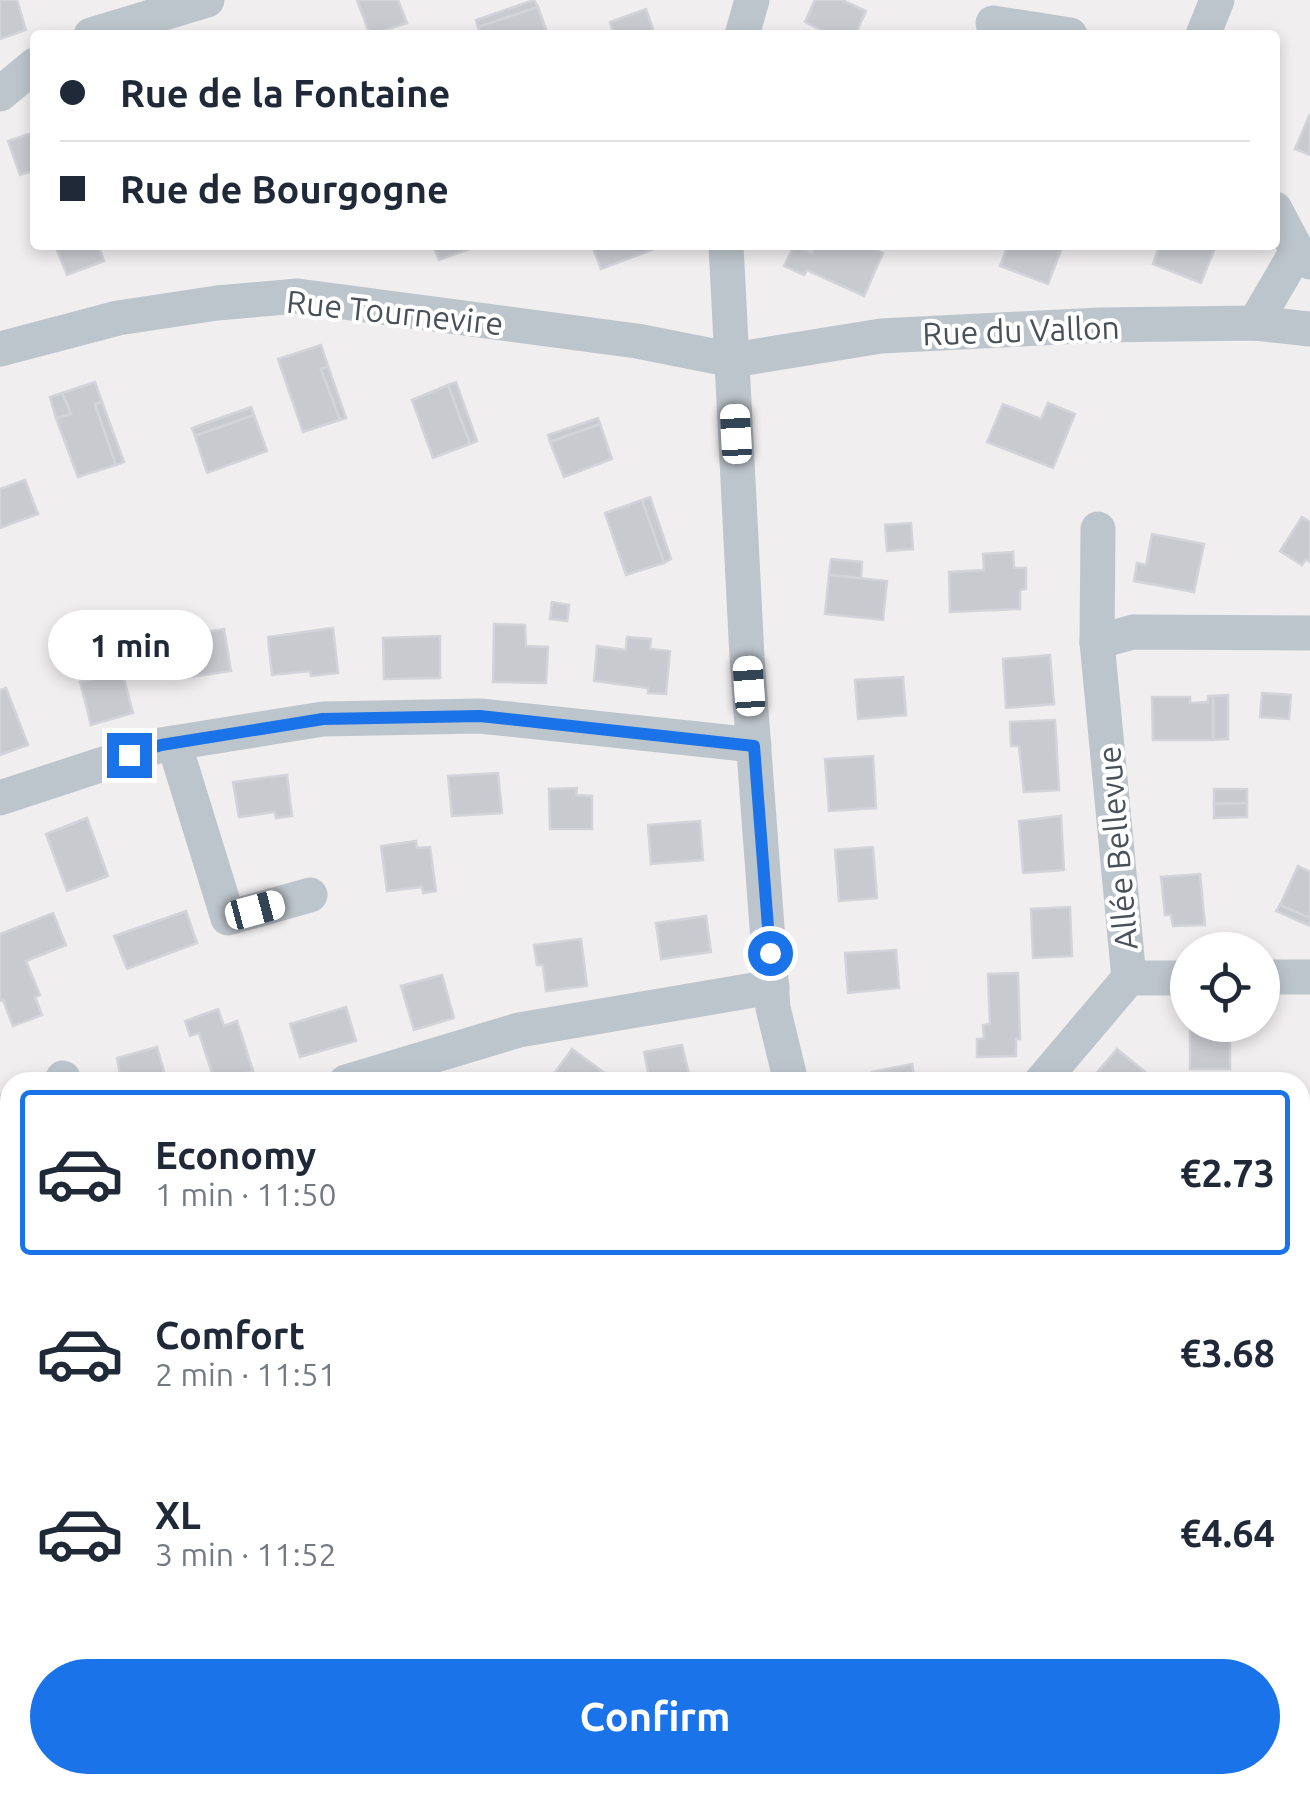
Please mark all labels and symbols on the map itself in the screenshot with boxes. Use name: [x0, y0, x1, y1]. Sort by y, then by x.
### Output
street label: Rue Tournevire: [285, 283, 505, 341]
street label: Rue du Vallon: [922, 309, 1120, 351]
car: [719, 403, 753, 465]
callout: 1 min: [46, 610, 212, 680]
car: [732, 655, 766, 717]
route end: [107, 733, 152, 778]
street label: Allée Bellevue: [1090, 745, 1144, 951]
car: [222, 888, 288, 932]
route start: [748, 931, 793, 976]

